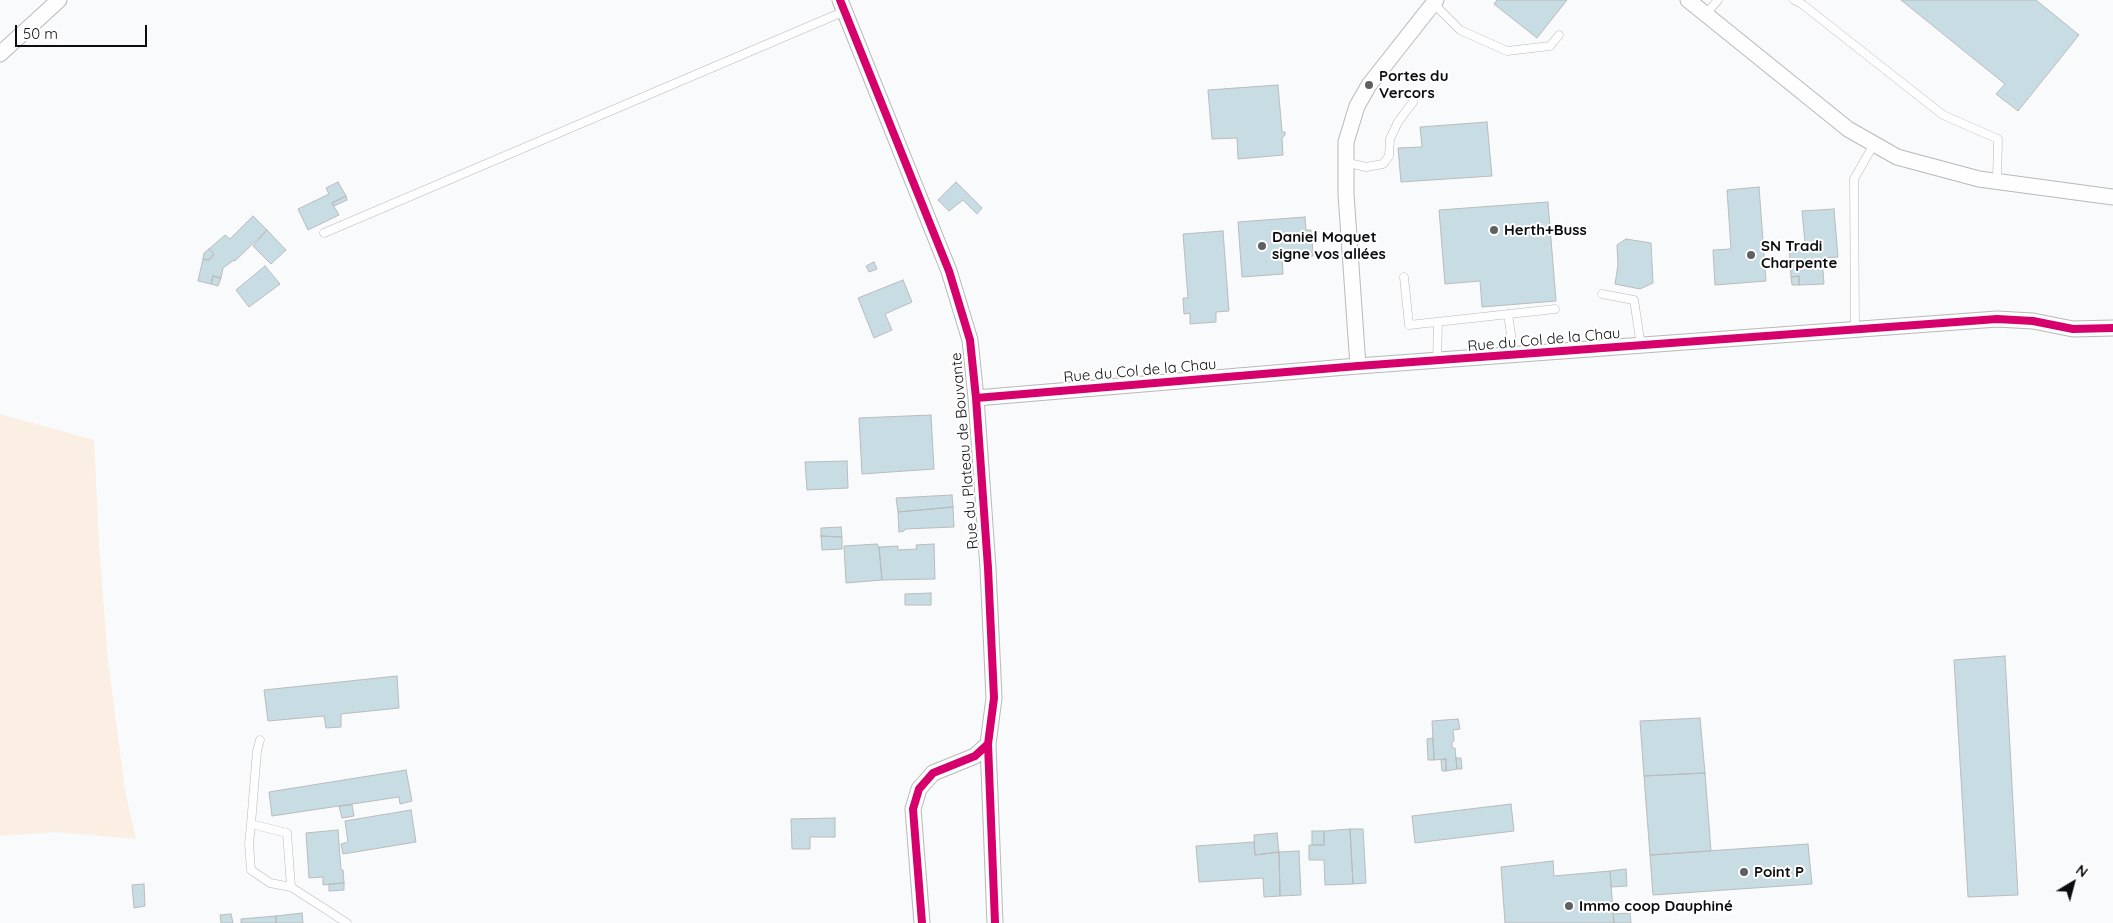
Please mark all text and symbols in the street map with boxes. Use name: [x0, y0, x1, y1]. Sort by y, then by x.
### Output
scale bar: [18, 15, 150, 47]
text: 50 m: [23, 24, 58, 43]
place label: Portes du Vercors: [1379, 67, 1449, 102]
marker: Portes du Vercors: [1363, 79, 1375, 91]
place label: Herth+Buss: [1504, 221, 1587, 239]
marker: Herth+Buss: [1488, 224, 1500, 236]
place label: Daniel Moquet signe vos allées: [1272, 228, 1386, 263]
place label: SN Tradi Charpente: [1761, 237, 1837, 272]
marker: Daniel Moquet signe vos allées: [1256, 240, 1268, 252]
marker: SN Tradi Charpente: [1745, 249, 1757, 261]
street label: Rue du Col de la Chau: [1467, 324, 1621, 356]
street label: Rue du Plateau de Bouvante: [947, 352, 983, 550]
street label: Rue du Col de la Chau: [1063, 355, 1217, 387]
north arrow: [2048, 858, 2098, 908]
text: N: [2072, 861, 2092, 881]
place label: Point P: [1754, 863, 1804, 881]
marker: Point P: [1738, 866, 1750, 878]
place label: Immo coop Dauphiné: [1579, 897, 1733, 915]
marker: Immo coop Dauphiné: [1563, 900, 1575, 912]

